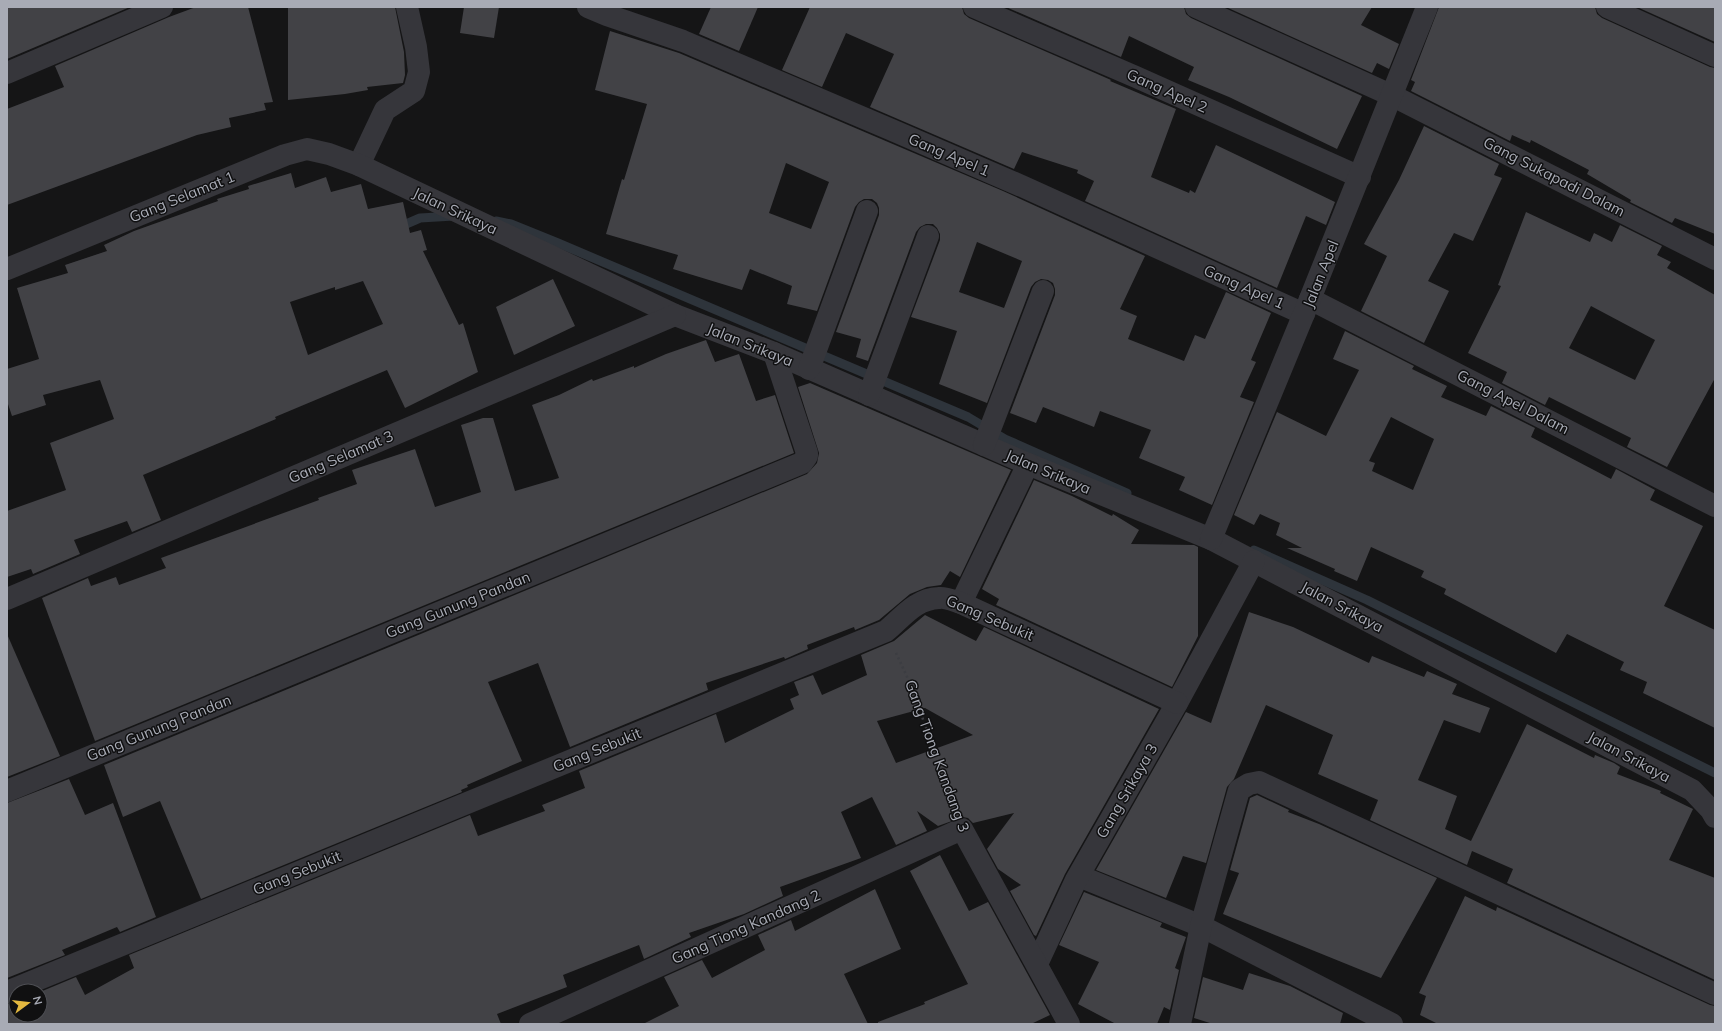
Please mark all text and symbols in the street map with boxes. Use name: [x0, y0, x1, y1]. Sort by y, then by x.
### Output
street label: Gang Apel 2: [1124, 64, 1211, 117]
street label: Gang Apel 1: [906, 129, 993, 180]
street label: Gang Sukapadi Dalam: [1480, 132, 1628, 221]
street label: Gang Selamat 1: [126, 167, 237, 226]
street label: Jalan Srikaya: [410, 183, 500, 238]
street label: Jalan Apel: [1298, 237, 1343, 310]
street label: Gang Apel 1: [1201, 260, 1288, 313]
street label: Jalan Srikaya: [704, 319, 796, 370]
street label: Gang Apel Dalam: [1454, 365, 1572, 438]
street label: Gang Selamat 3: [285, 426, 396, 487]
street label: Jalan Srikaya: [1003, 445, 1094, 498]
street label: Gang Gunung Pandan: [383, 567, 533, 642]
street label: Jalan Srikaya: [1298, 577, 1387, 636]
street label: Gang Sebukit: [943, 591, 1037, 645]
street label: Gang Tiong Kandang 3: [901, 677, 974, 835]
street label: Gang Gunung Pandan: [84, 690, 234, 765]
street label: Gang Sebukit: [550, 723, 644, 776]
street label: Jalan Srikaya: [1585, 727, 1674, 786]
street label: Gang Srikaya 3: [1092, 740, 1161, 842]
street label: Gang Sebukit: [250, 846, 344, 899]
street label: Gang Tiong Kandang 2: [669, 885, 823, 968]
north arrow: [8, 983, 48, 1023]
text: N: [30, 995, 45, 1006]

